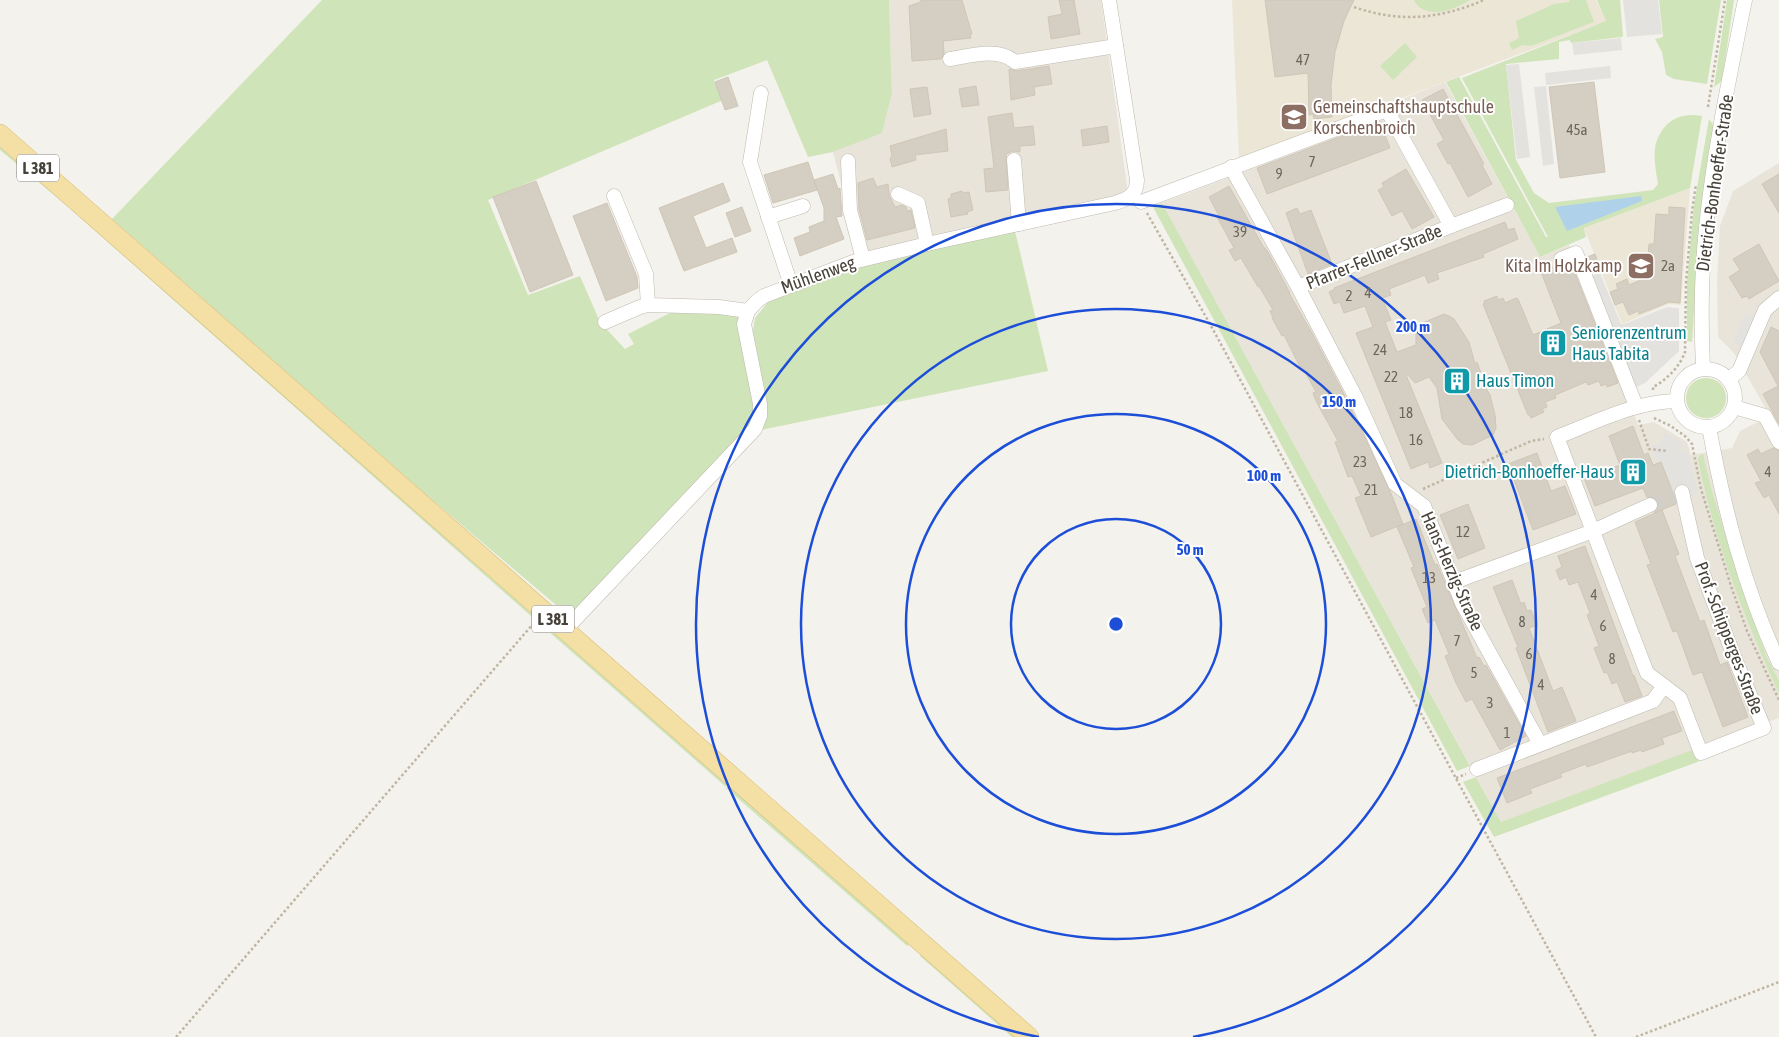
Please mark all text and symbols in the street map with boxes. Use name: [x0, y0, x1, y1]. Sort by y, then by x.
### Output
house number: 47: [1296, 51, 1310, 68]
street label: Dietrich-Bonhoeffer-Straße: [1692, 93, 1737, 273]
place label: Gemeinschaftshauptschule Korschenbroich: [1313, 96, 1494, 138]
school or university icon: Gemeinschaftshauptschule Korschenbroich: [1279, 102, 1309, 132]
house number: 45a: [1566, 121, 1588, 138]
house number: 7: [1308, 153, 1316, 170]
road number: L 381: [17, 154, 59, 182]
house number: 9: [1275, 165, 1283, 182]
street label: Pfarrer-Fellner-Straße: [1303, 220, 1445, 293]
house number: 39: [1233, 223, 1247, 240]
street label: Mühlenweg: [778, 251, 858, 298]
school or university icon: Kita Im Holzkamp: [1626, 251, 1656, 281]
place label: Kita Im Holzkamp: [1505, 255, 1622, 276]
house number: 2a: [1661, 257, 1675, 274]
house number: 4: [1364, 284, 1372, 301]
house number: 2: [1345, 287, 1353, 304]
text: 200 m: [1396, 318, 1430, 335]
place label: Seniorenzentrum Haus Tabita: [1572, 322, 1687, 364]
building icon: Seniorenzentrum Haus Tabita: [1538, 328, 1568, 358]
house number: 24: [1373, 341, 1387, 358]
building icon: Haus Timon: [1442, 366, 1472, 396]
house number: 22: [1384, 368, 1398, 385]
place label: Haus Timon: [1476, 370, 1554, 391]
text: 150 m: [1322, 393, 1356, 410]
house number: 18: [1399, 404, 1413, 421]
house number: 16: [1409, 431, 1423, 448]
house number: 23: [1353, 453, 1367, 470]
building icon: Dietrich-Bonhoeffer-Haus: [1618, 457, 1648, 487]
place label: Dietrich-Bonhoeffer-Haus: [1444, 461, 1614, 482]
house number: 4: [1764, 463, 1772, 480]
text: 100 m: [1247, 467, 1281, 484]
house number: 21: [1364, 481, 1378, 498]
street label: Hans-Herzig-Straße: [1417, 508, 1488, 633]
house number: 12: [1456, 523, 1470, 540]
text: 50 m: [1177, 541, 1204, 558]
street label: Prof.-Schipperges-Straße: [1691, 559, 1768, 717]
house number: 13: [1422, 569, 1436, 586]
house number: 4: [1590, 586, 1598, 603]
road number: L 381: [532, 606, 574, 632]
house number: 8: [1518, 613, 1526, 630]
centre of rings: [1107, 615, 1125, 633]
house number: 6: [1599, 617, 1607, 634]
house number: 7: [1453, 632, 1461, 649]
house number: 6: [1525, 645, 1533, 662]
house number: 8: [1608, 650, 1616, 667]
house number: 5: [1470, 664, 1478, 681]
house number: 4: [1537, 676, 1545, 693]
house number: 3: [1486, 694, 1494, 711]
house number: 1: [1503, 724, 1511, 741]

